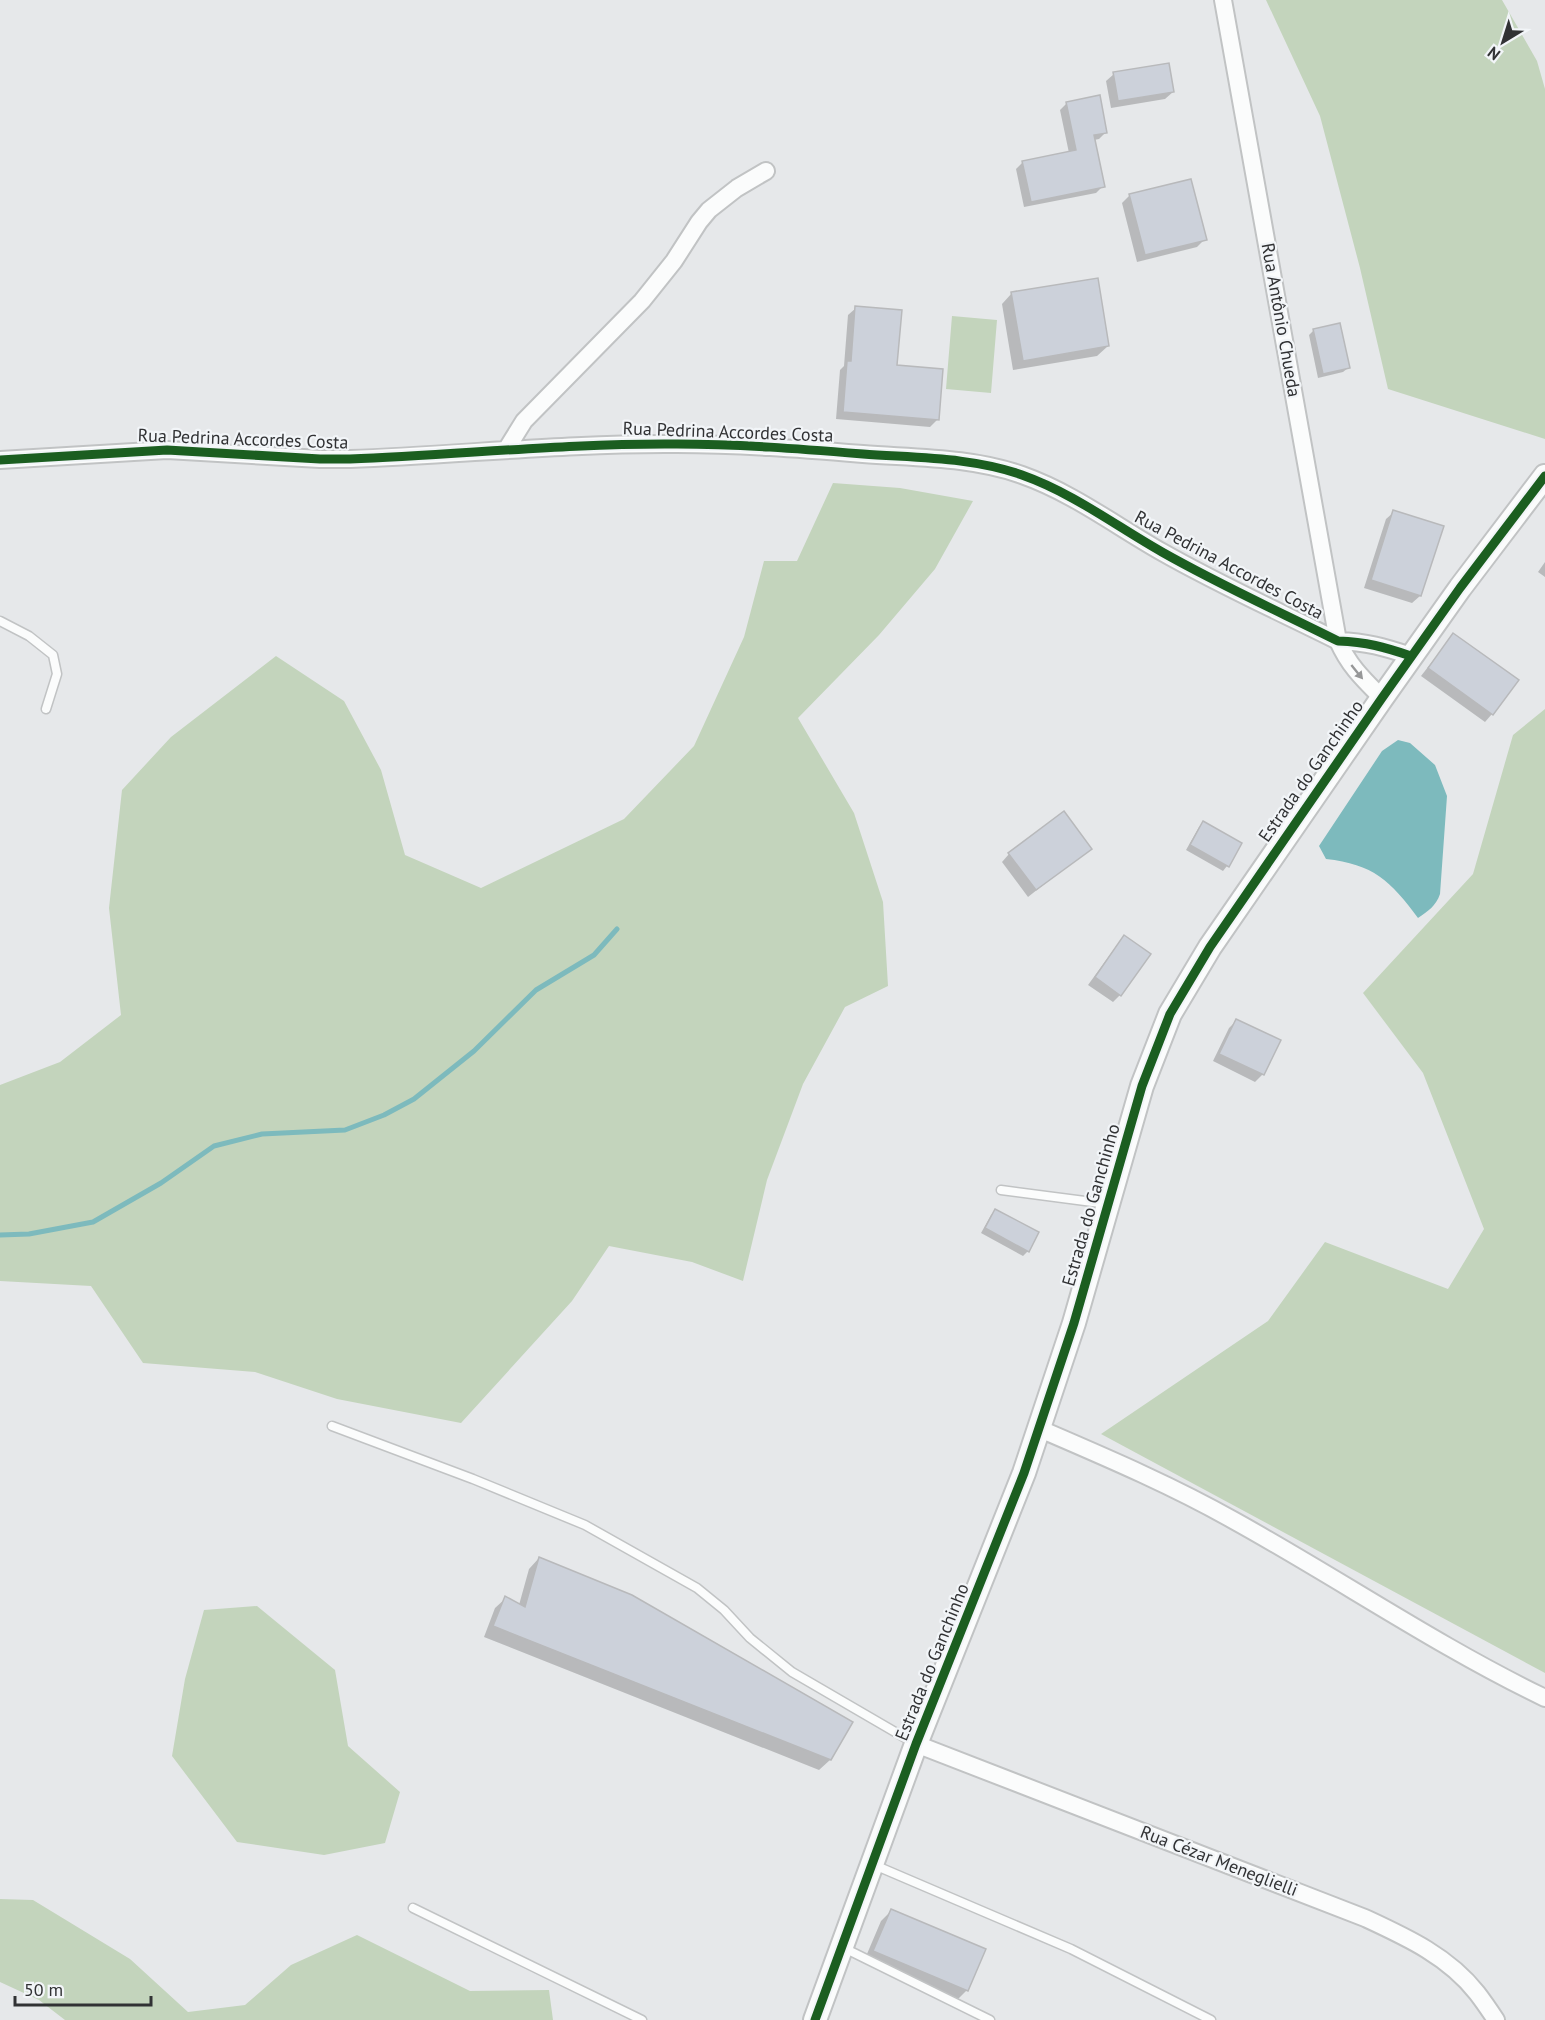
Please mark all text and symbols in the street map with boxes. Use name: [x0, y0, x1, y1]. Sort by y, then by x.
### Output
north arrow: [1473, 12, 1533, 72]
text: N: [1483, 43, 1504, 65]
street label: Rua Antônio Chueda: [1257, 241, 1306, 399]
street label: Rua Pedrina Accordes Costa: [622, 416, 834, 447]
street label: Rua Pedrina Accordes Costa: [137, 423, 349, 454]
street label: Rua Pedrina Accordes Costa: [1131, 505, 1328, 624]
one-way arrow: [1350, 664, 1363, 680]
street label: Estrada do Ganchinho: [1253, 695, 1368, 846]
street label: Estrada do Ganchinho: [1056, 1121, 1125, 1289]
street label: Estrada do Ganchinho: [889, 1580, 974, 1744]
street label: Rua Cézar Meneglielli: [1137, 1820, 1301, 1901]
scale bar: [15, 1969, 152, 2007]
text: 50 m: [24, 1978, 63, 2001]

